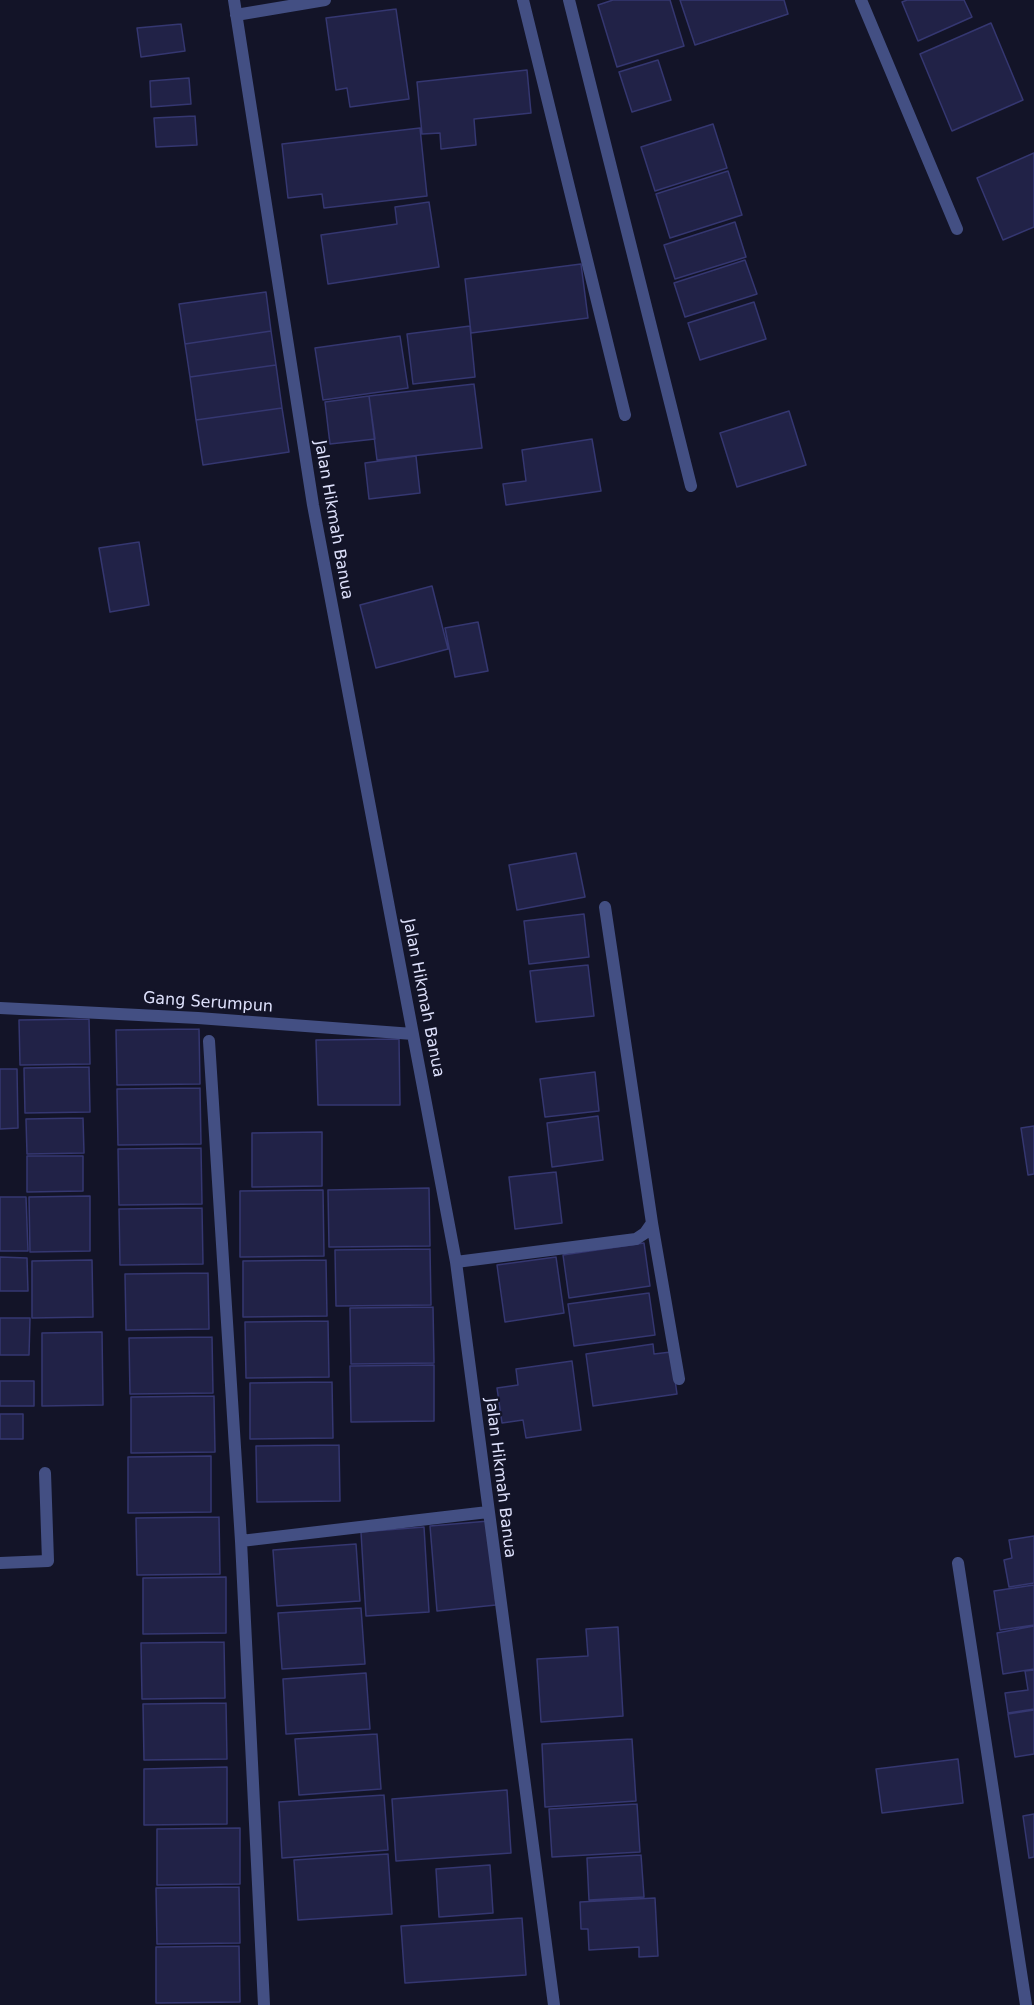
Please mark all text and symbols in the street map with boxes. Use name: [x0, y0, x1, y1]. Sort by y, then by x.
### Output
street label: Jalan Hikmah Banua: [310, 439, 356, 601]
street label: Jalan Hikmah Banua: [398, 917, 448, 1079]
street label: Gang Serumpun: [142, 989, 274, 1017]
street label: Jalan Hikmah Banua: [481, 1397, 519, 1559]

